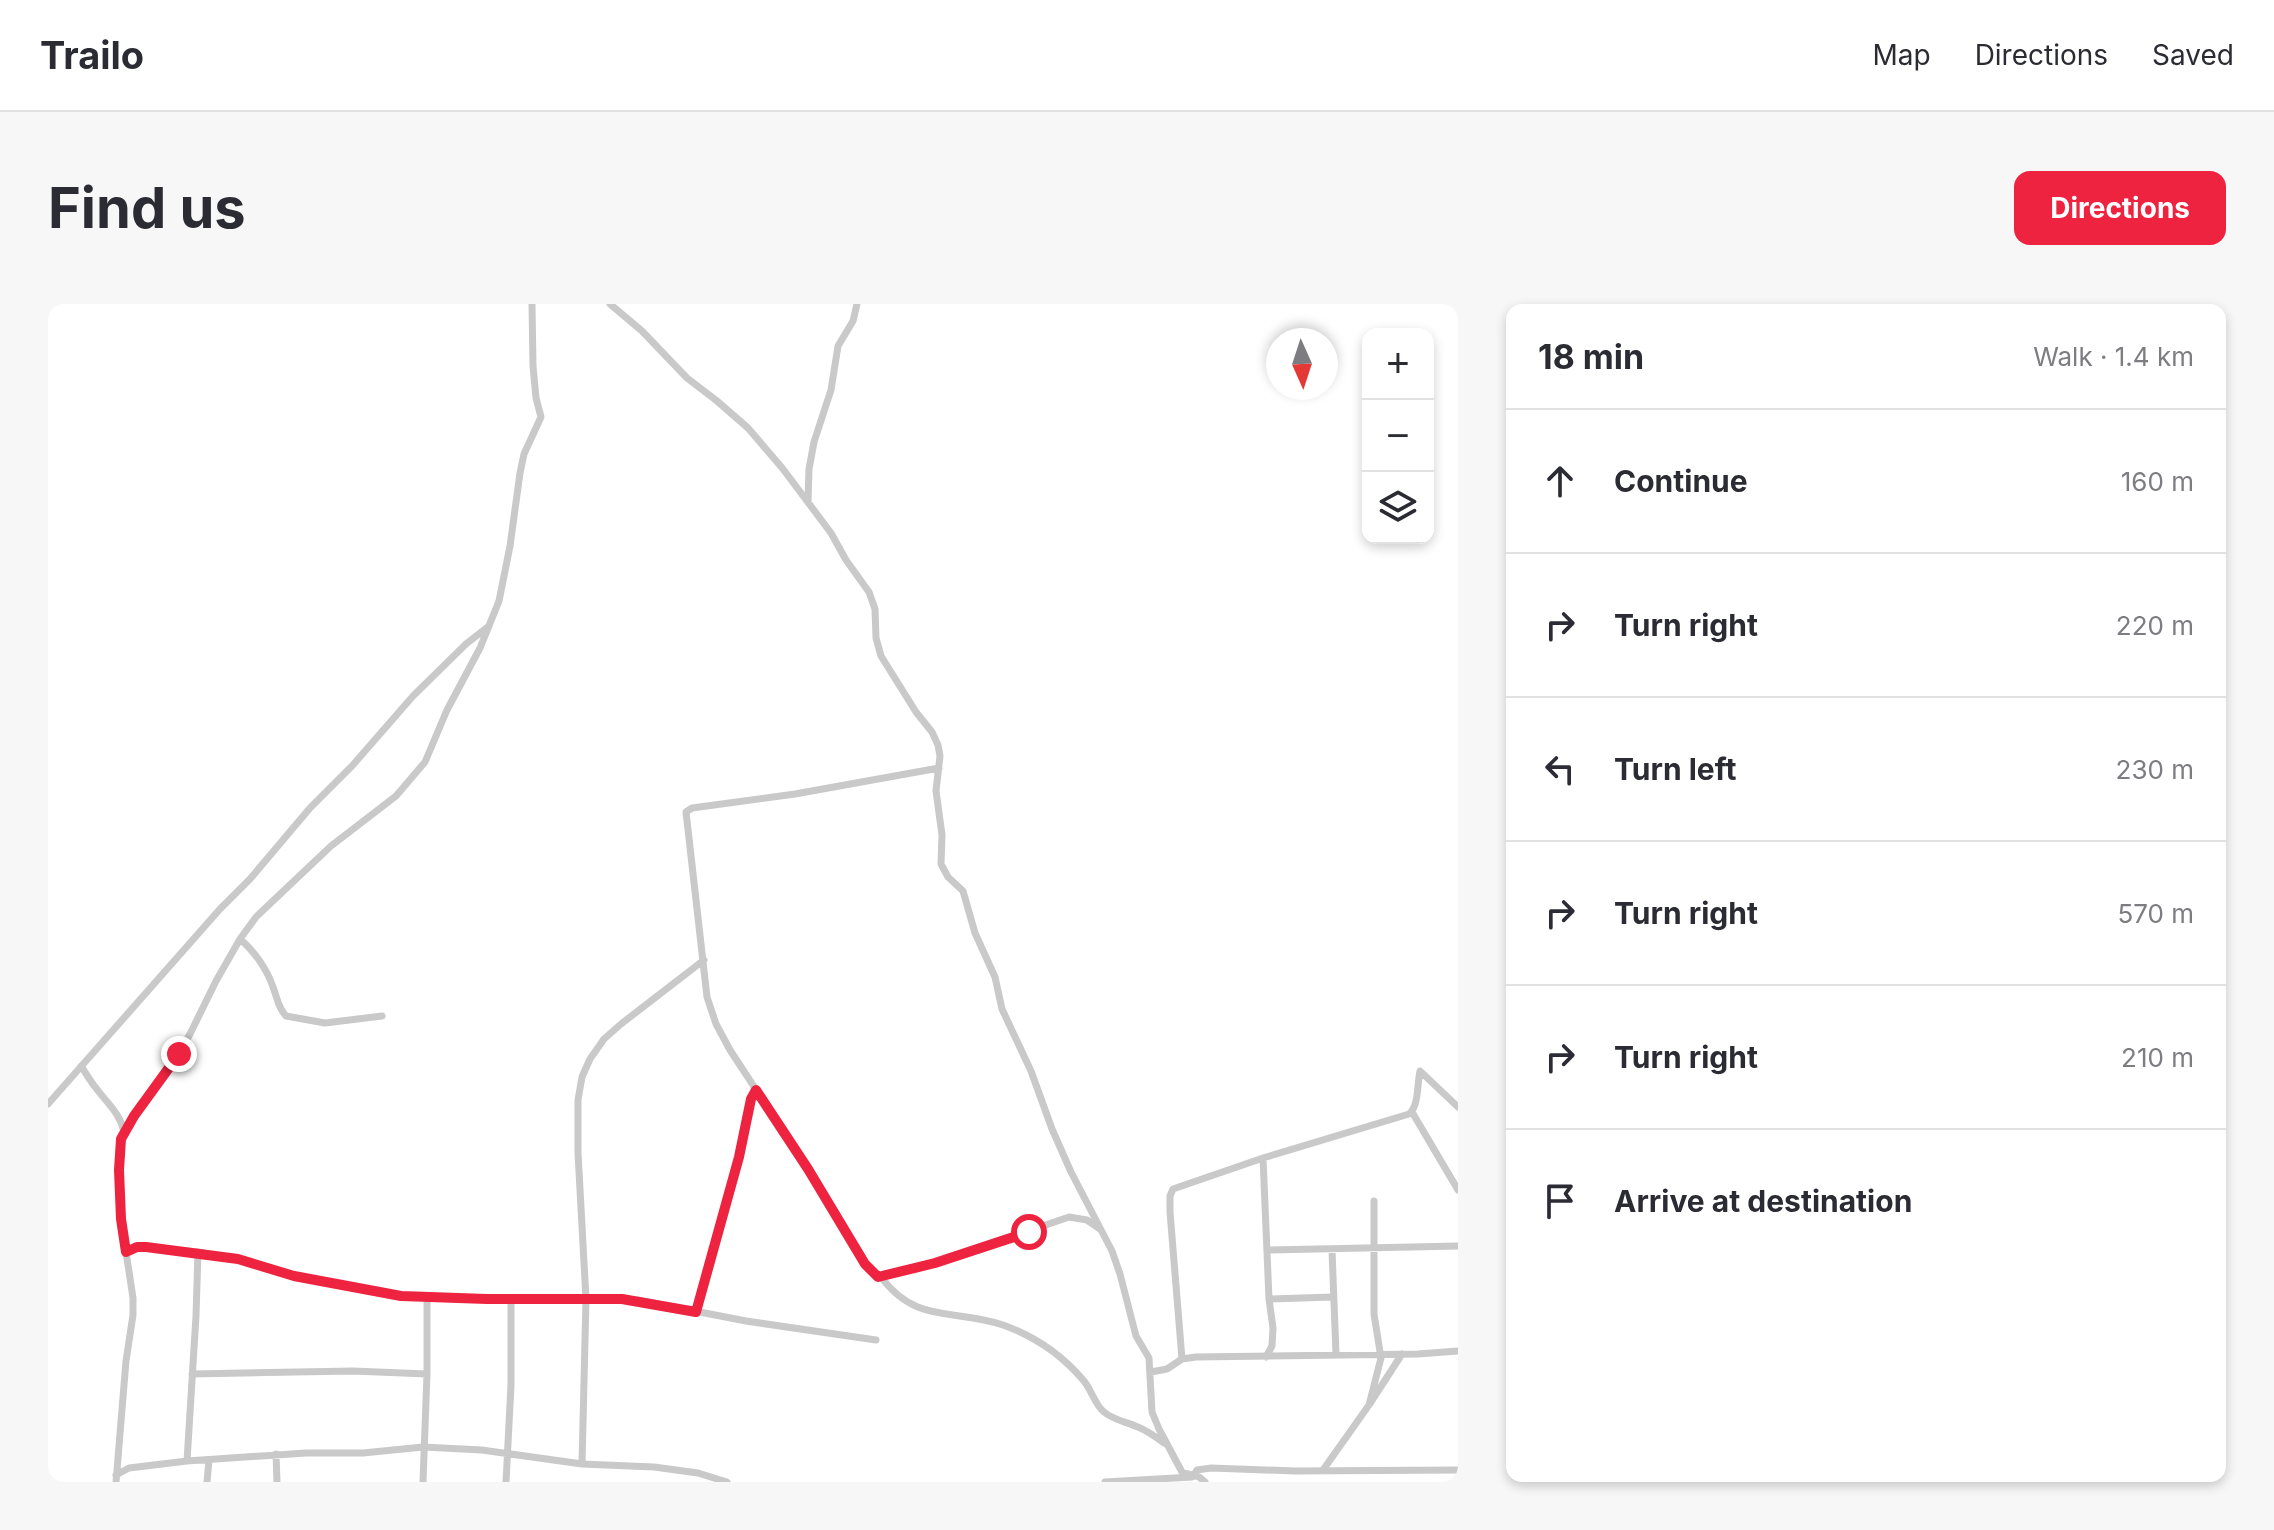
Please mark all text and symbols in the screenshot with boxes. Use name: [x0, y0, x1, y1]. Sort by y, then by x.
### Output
text: Trailo: [40, 32, 144, 78]
text: Map: [1872, 38, 1931, 72]
text: Directions: [1975, 38, 2108, 72]
text: Saved: [2152, 38, 2234, 72]
button: Directions: [2014, 171, 2226, 245]
text: Find us: [48, 174, 246, 242]
north arrow: [1266, 328, 1338, 400]
map controls: [1362, 328, 1434, 544]
button: +: [1362, 328, 1434, 400]
text: 18 min: [1538, 336, 1644, 377]
text: Walk · 1.4 km: [2033, 341, 2194, 372]
button: −: [1362, 400, 1434, 472]
icon: ahead: [1538, 459, 1582, 503]
text: Continue: [1614, 463, 1748, 499]
text: 160 m: [2121, 466, 2194, 497]
button: layers: [1362, 472, 1434, 544]
icon: right: [1538, 603, 1582, 647]
text: Turn right: [1614, 607, 1758, 643]
text: 220 m: [2116, 610, 2194, 641]
icon: left: [1538, 747, 1582, 791]
text: Turn left: [1614, 751, 1736, 787]
text: 230 m: [2116, 754, 2194, 785]
icon: right: [1538, 891, 1582, 935]
text: Turn right: [1614, 895, 1758, 931]
text: 570 m: [2117, 898, 2194, 929]
icon: right: [1538, 1035, 1582, 1079]
route end: [161, 1036, 197, 1072]
text: Turn right: [1614, 1039, 1758, 1075]
text: 210 m: [2121, 1042, 2194, 1073]
icon: arrive: [1538, 1179, 1582, 1223]
text: Arrive at destination: [1614, 1183, 1912, 1219]
route start: [1011, 1214, 1047, 1250]

